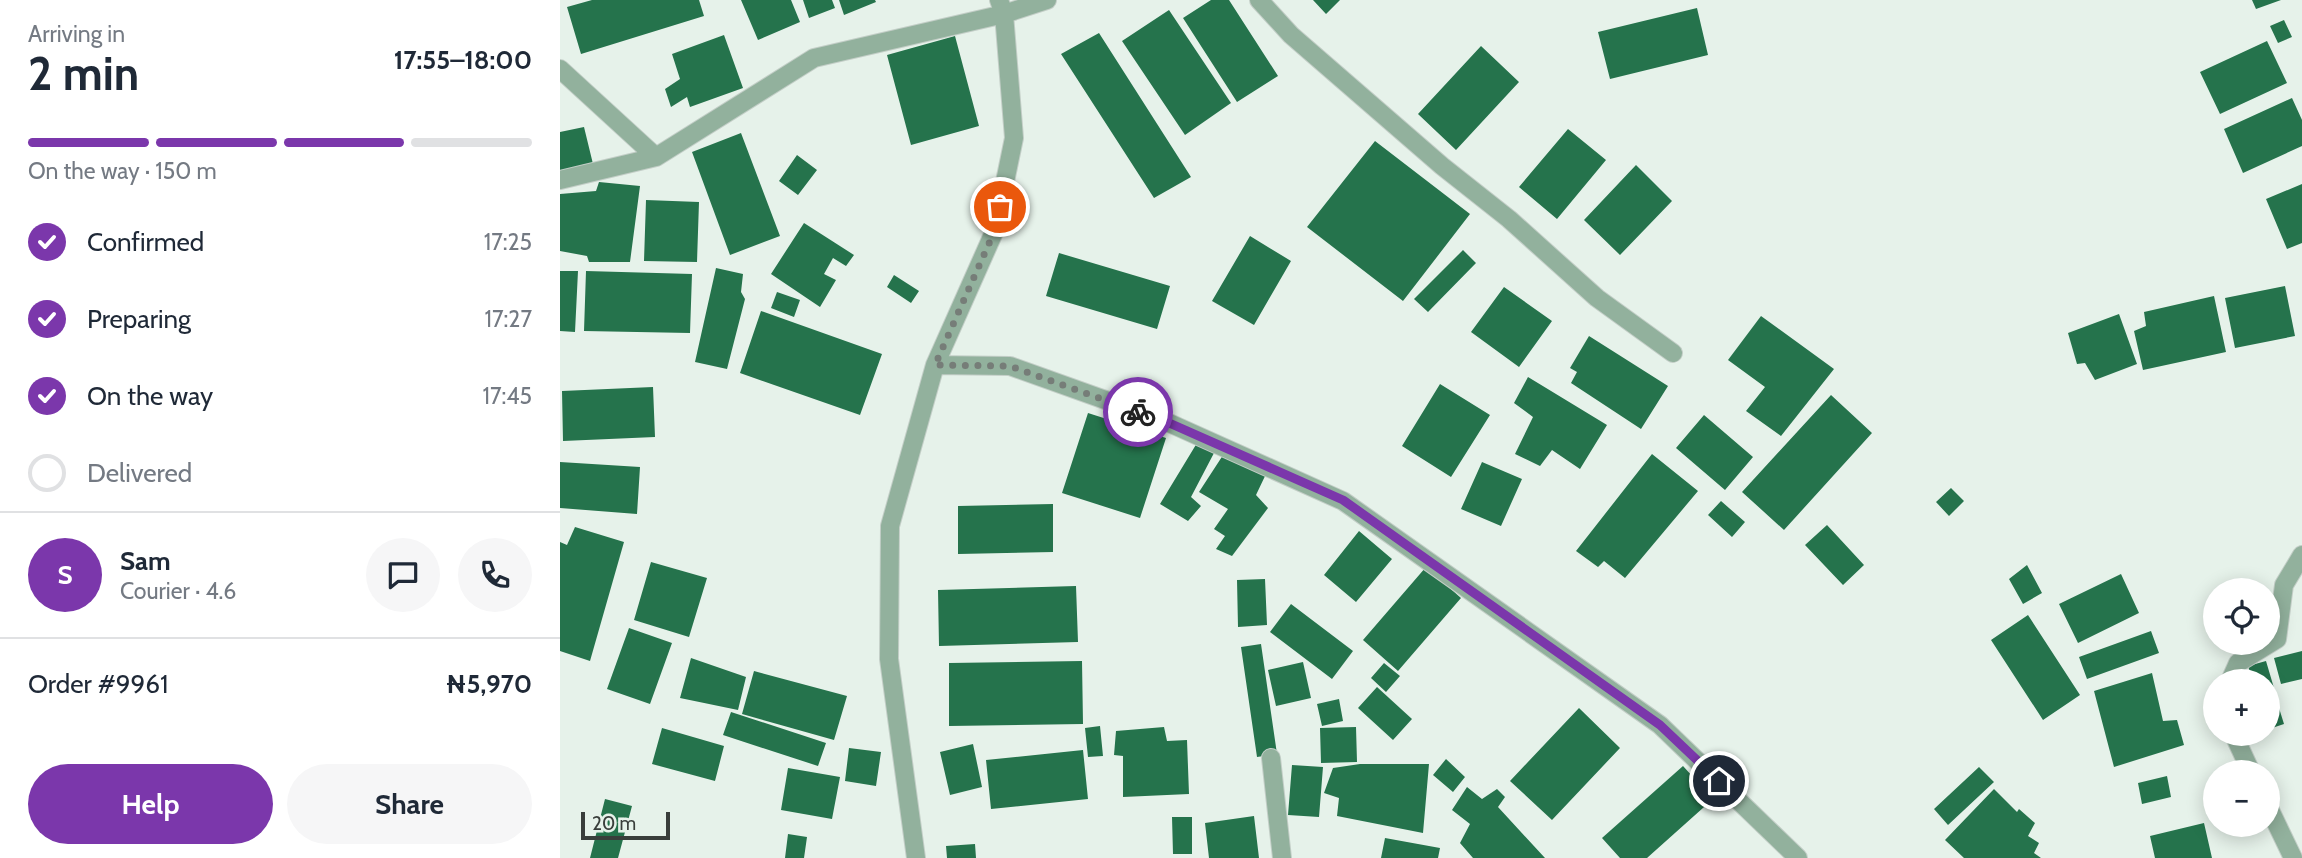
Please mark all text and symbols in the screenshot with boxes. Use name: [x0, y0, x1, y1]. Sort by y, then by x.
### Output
text: Arriving in: [28, 20, 125, 48]
text: 17:55–18:00: [394, 44, 532, 76]
text: 2 min: [28, 46, 139, 102]
text: On the way · 150 m: [28, 157, 217, 185]
pin: [970, 177, 1030, 237]
icon: bag: [981, 188, 1019, 226]
icon: check: [28, 223, 66, 261]
text: Confirmed: [87, 226, 204, 258]
text: 17:25: [484, 228, 532, 256]
icon: check: [28, 300, 66, 338]
text: Preparing: [87, 303, 191, 335]
text: 17:27: [485, 305, 532, 333]
icon: check: [28, 377, 66, 415]
courier: [1103, 377, 1173, 447]
text: On the way: [87, 380, 213, 412]
text: 17:45: [482, 382, 532, 410]
icon: bike: [1119, 393, 1157, 431]
text: Delivered: [87, 457, 192, 489]
button: chat: [366, 538, 440, 612]
button: phone: [458, 538, 532, 612]
text: Sam: [120, 545, 171, 577]
text: S: [57, 559, 73, 591]
text: Courier · 4.6: [120, 577, 236, 605]
map controls: [2203, 578, 2280, 837]
button: locate: [2203, 578, 2280, 655]
text: Order #9961: [28, 668, 168, 700]
text: ₦5,970: [445, 668, 532, 700]
button: +: [2203, 669, 2280, 746]
pin: [1689, 751, 1749, 811]
button: −: [2203, 760, 2280, 837]
icon: home: [1700, 762, 1738, 800]
button: Help: [28, 764, 273, 844]
button: Share: [287, 764, 532, 844]
scale bar: [581, 809, 670, 841]
text: 20 m: [592, 812, 636, 835]

